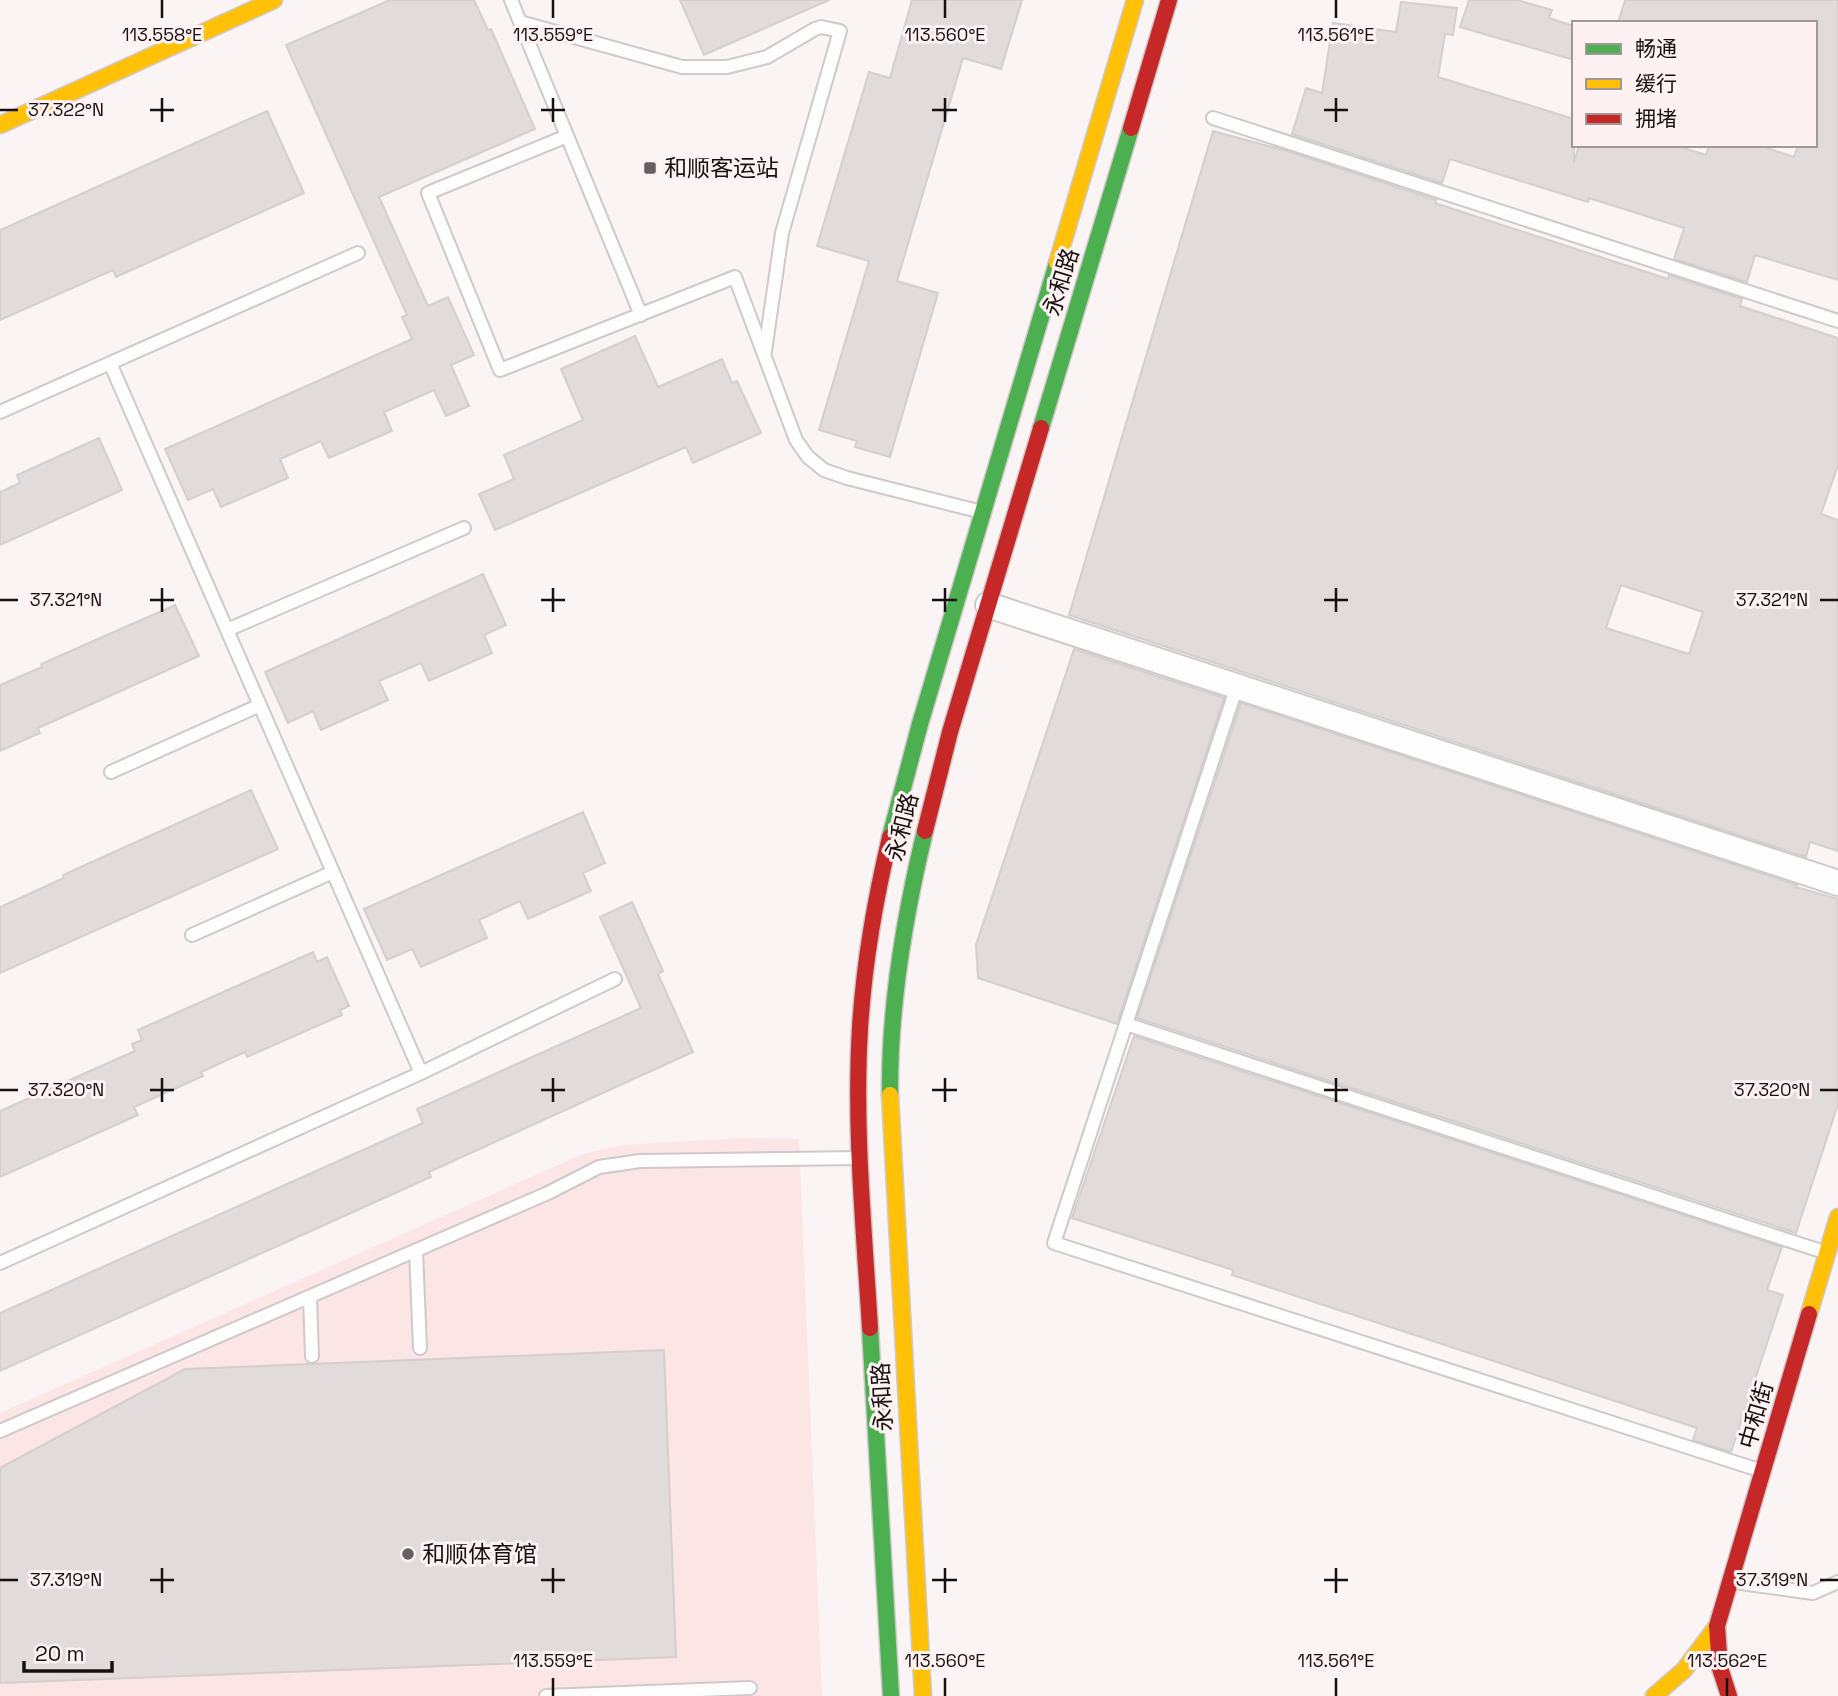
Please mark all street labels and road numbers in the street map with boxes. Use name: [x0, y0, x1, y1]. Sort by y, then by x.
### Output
street label: 永和路: [1037, 245, 1085, 319]
street label: 永和路: [879, 790, 925, 864]
street label: 永和路: [865, 1362, 899, 1432]
street label: 中和街: [1732, 1378, 1780, 1452]

